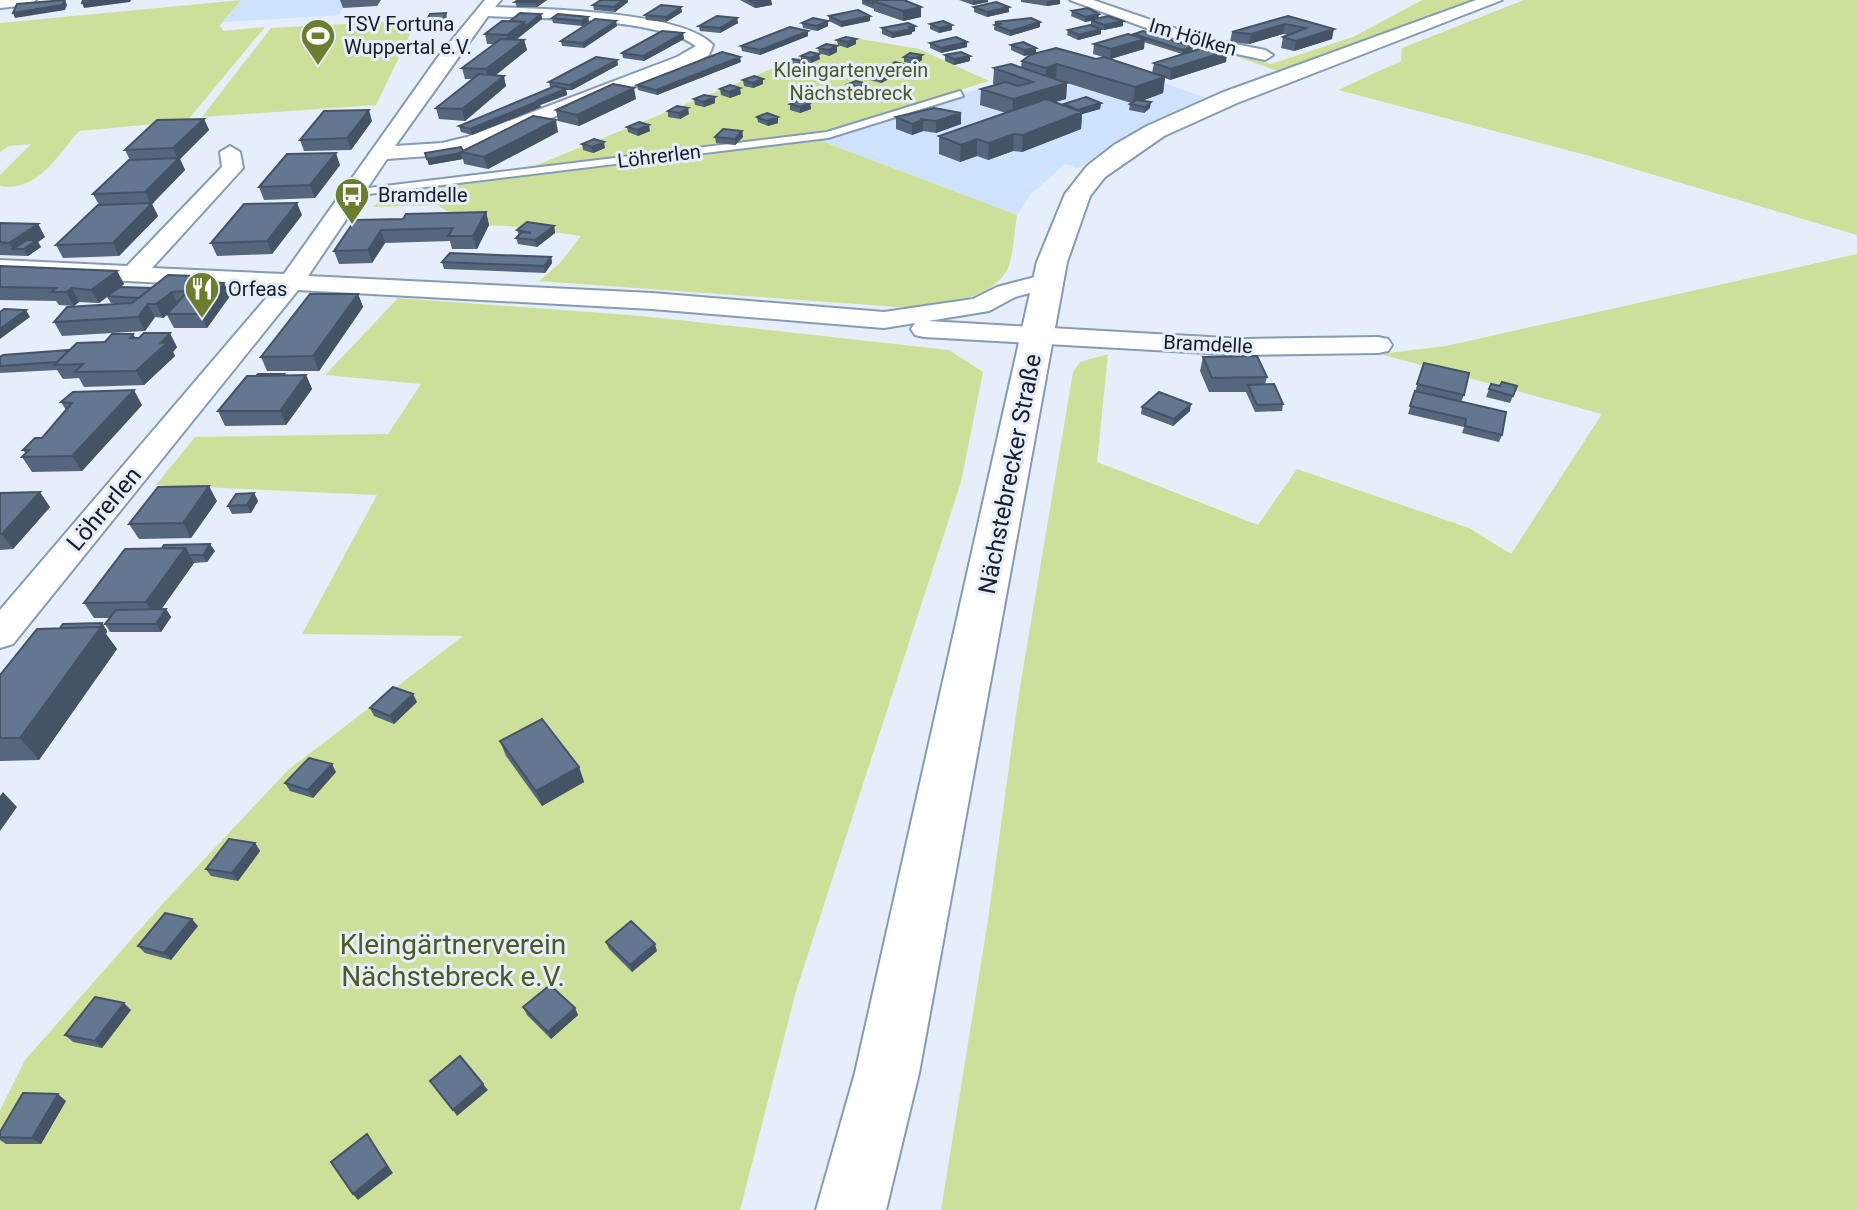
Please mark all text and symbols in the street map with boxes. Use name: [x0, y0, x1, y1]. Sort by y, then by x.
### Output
place label: TSV Fortuna Wuppertal e.V.: [344, 12, 472, 59]
street label: Im Hölken: [1146, 13, 1240, 61]
sports icon: TSV Fortuna Wuppertal e.V.: [299, 17, 337, 67]
park label: Kleingartenverein Nächstebreck: [774, 58, 928, 105]
street label: Löhrerlen: [616, 139, 702, 173]
bus stop icon: Bramdelle: [333, 176, 371, 226]
place label: Bramdelle: [378, 183, 467, 207]
restaurant icon: Orfeas: [183, 270, 221, 320]
place label: Orfeas: [228, 277, 287, 301]
street label: Bramdelle: [1163, 330, 1253, 358]
street label: Nächstebrecker Straße: [973, 351, 1047, 597]
street label: Löhrerlen: [61, 462, 147, 556]
park label: Kleingärtnerverein Nächstebreck e.V.: [340, 928, 566, 993]

